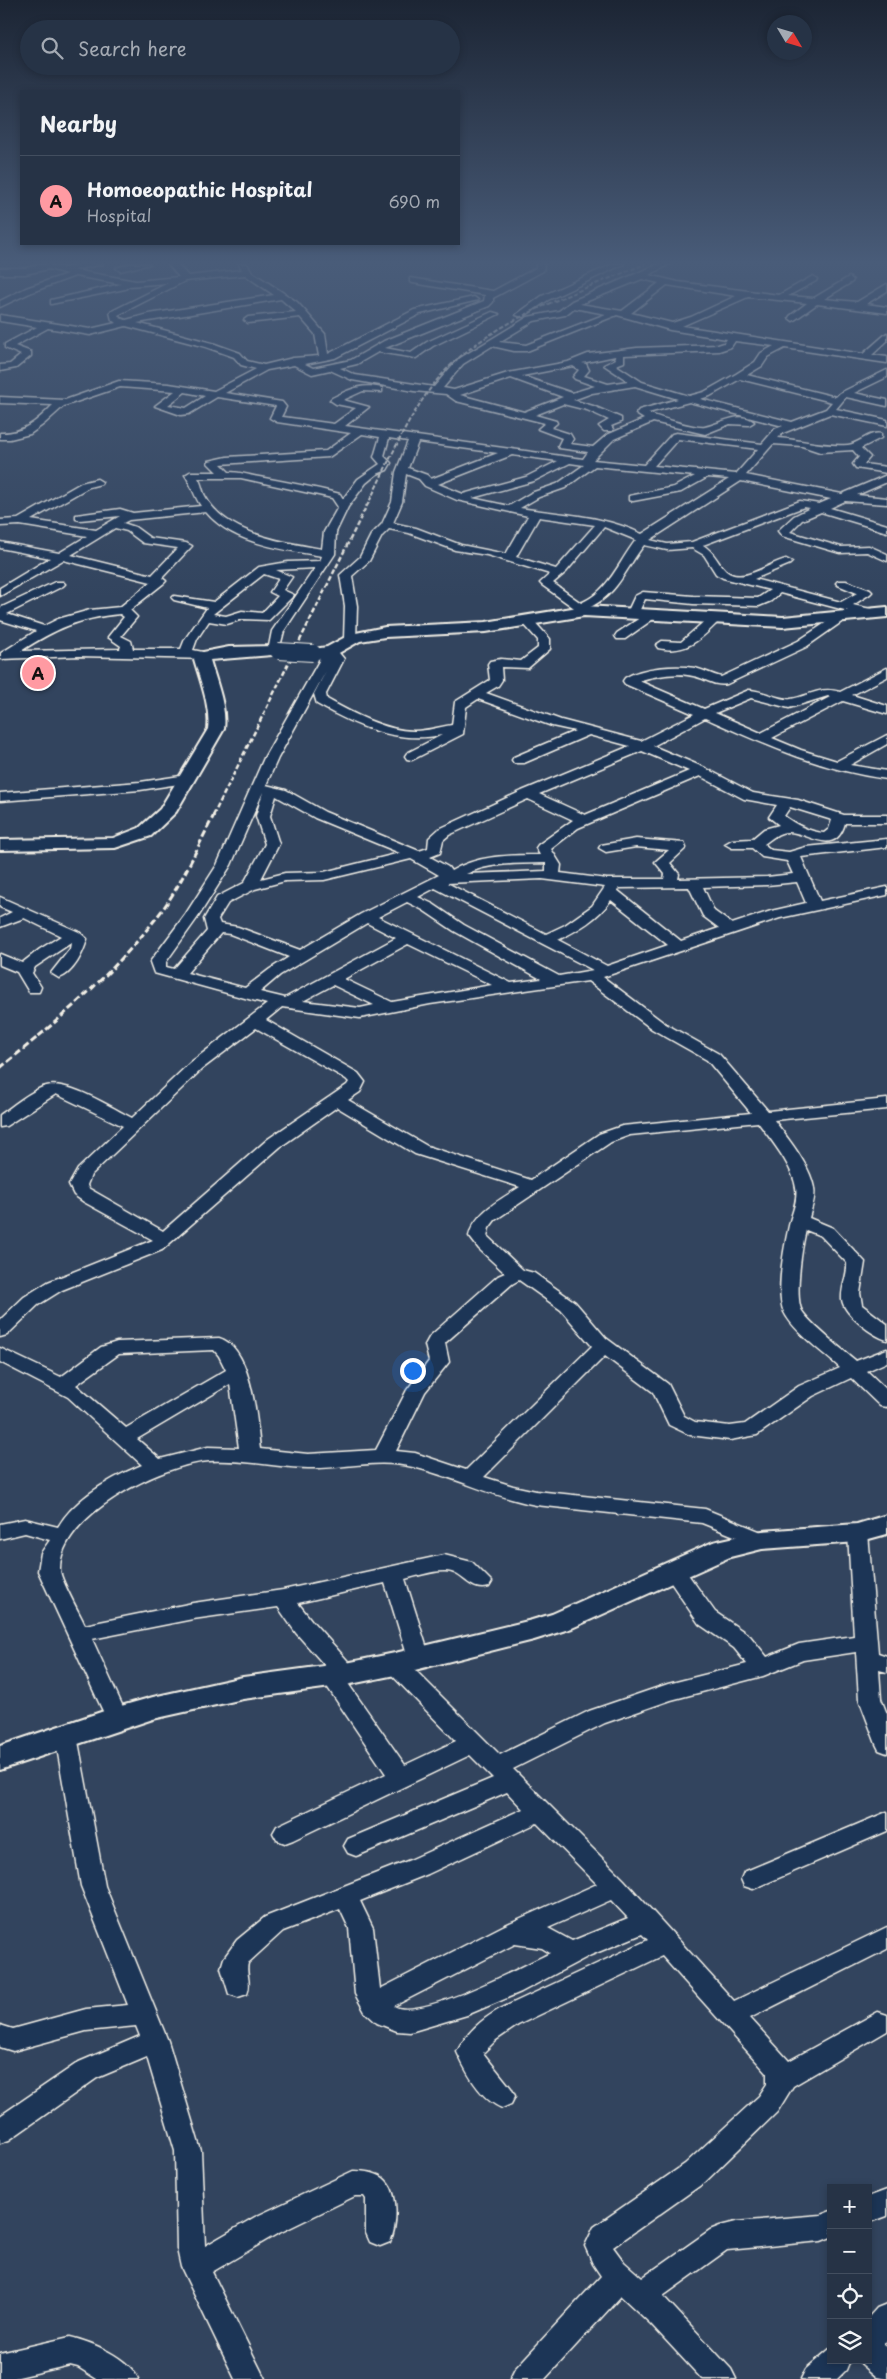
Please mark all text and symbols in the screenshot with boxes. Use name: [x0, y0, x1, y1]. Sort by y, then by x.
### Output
north arrow: [767, 15, 812, 60]
search box: [20, 20, 460, 75]
icon: search: [38, 34, 66, 62]
text: Search here: [78, 34, 187, 62]
text: Nearby: [40, 107, 117, 139]
text: Homoeopathic Hospital: [87, 175, 312, 203]
text: A: [50, 189, 62, 213]
text: 690 m: [389, 189, 440, 213]
text: Hospital: [87, 203, 151, 227]
pin: A: [22, 654, 54, 692]
your location: [400, 1358, 426, 1384]
map controls: [827, 2184, 872, 2364]
button: +: [827, 2184, 872, 2229]
button: −: [827, 2229, 872, 2274]
button: locate: [827, 2274, 872, 2319]
button: layers: [827, 2319, 872, 2364]

